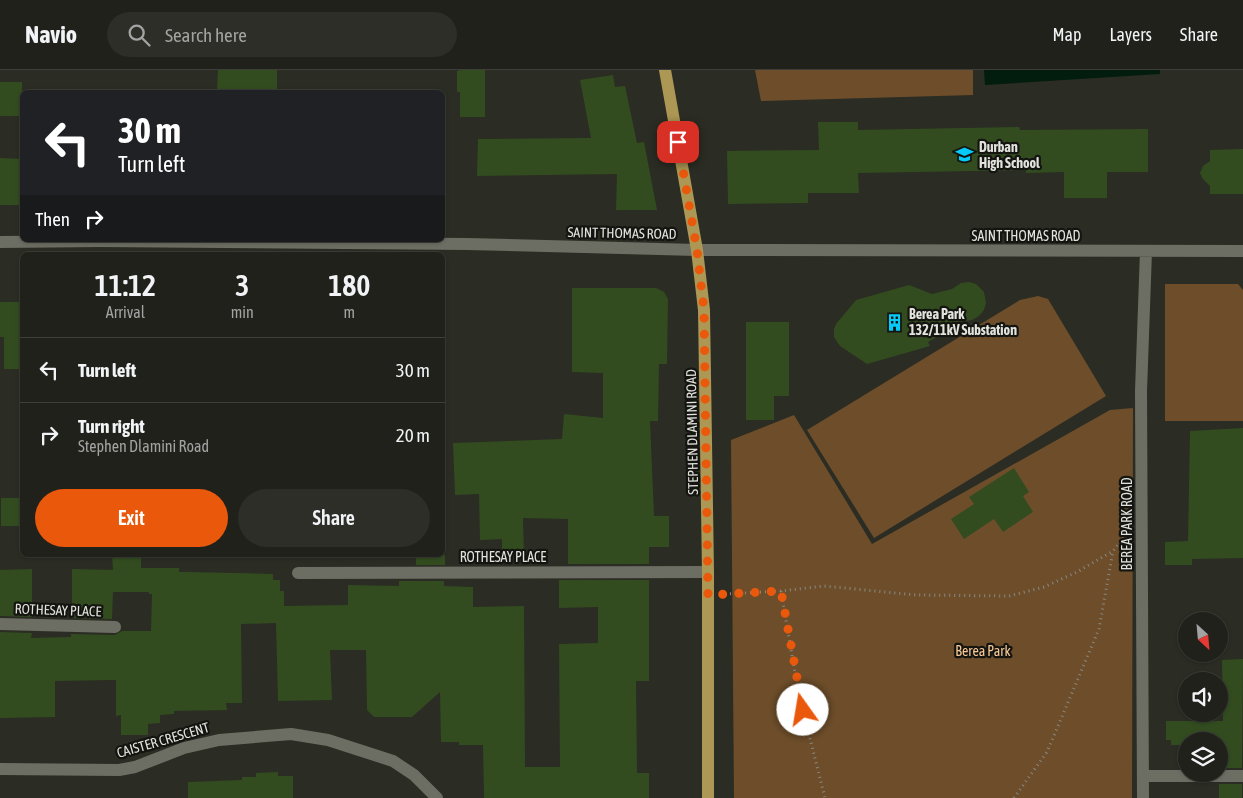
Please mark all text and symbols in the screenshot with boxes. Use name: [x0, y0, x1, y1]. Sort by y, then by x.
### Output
search box: [107, 12, 457, 57]
text: Navio: [25, 21, 77, 48]
icon: search: [125, 21, 153, 49]
text: Search here: [165, 24, 247, 46]
text: Map: [1052, 24, 1081, 45]
text: Layers: [1109, 24, 1152, 45]
text: Share: [1180, 24, 1218, 45]
icon: left: [35, 110, 100, 175]
text: 30 m: [118, 110, 181, 150]
pin: [657, 121, 699, 163]
icon: arrive: [664, 128, 692, 156]
place label: Durban High School: [979, 139, 1040, 171]
school or university icon: Durban High School: [955, 145, 975, 165]
text: Turn left: [118, 151, 185, 177]
icon: right: [80, 205, 108, 233]
text: Then: [35, 208, 70, 230]
street label: SAINT THOMAS ROAD: [567, 224, 677, 242]
street label: SAINT THOMAS ROAD: [972, 228, 1081, 244]
text: 11:12: [94, 268, 156, 302]
text: 3: [235, 268, 249, 302]
text: 180: [328, 268, 370, 302]
text: Arrival: [106, 303, 145, 321]
text: min: [231, 303, 254, 321]
text: m: [344, 303, 355, 321]
place label: Berea Park 132/11kV Substation: [909, 306, 1017, 338]
building icon: Berea Park 132/11kV Substation: [885, 312, 905, 332]
icon: left: [35, 356, 63, 384]
text: Turn left: [78, 359, 136, 381]
text: 30 m: [396, 359, 430, 381]
street label: STEPHEN DLAMINI ROAD: [683, 369, 701, 495]
text: Turn right: [78, 415, 145, 437]
icon: right: [35, 421, 63, 449]
text: 20 m: [396, 424, 430, 446]
text: Stephen Dlamini Road: [78, 437, 209, 455]
street label: BEREA PARK ROAD: [1119, 477, 1135, 571]
button: Exit: [35, 489, 228, 547]
button: Share: [238, 489, 430, 547]
street label: ROTHESAY PLACE: [460, 549, 546, 565]
street label: ROTHESAY PLACE: [14, 600, 102, 620]
north arrow: [1178, 612, 1228, 662]
map controls: [1178, 612, 1228, 782]
park label: Berea Park: [955, 643, 1011, 659]
button: sound: [1178, 672, 1228, 722]
position arrow: [776, 683, 828, 735]
street label: CAISTER CRESCENT: [115, 719, 211, 761]
button: layers: [1178, 732, 1228, 782]

